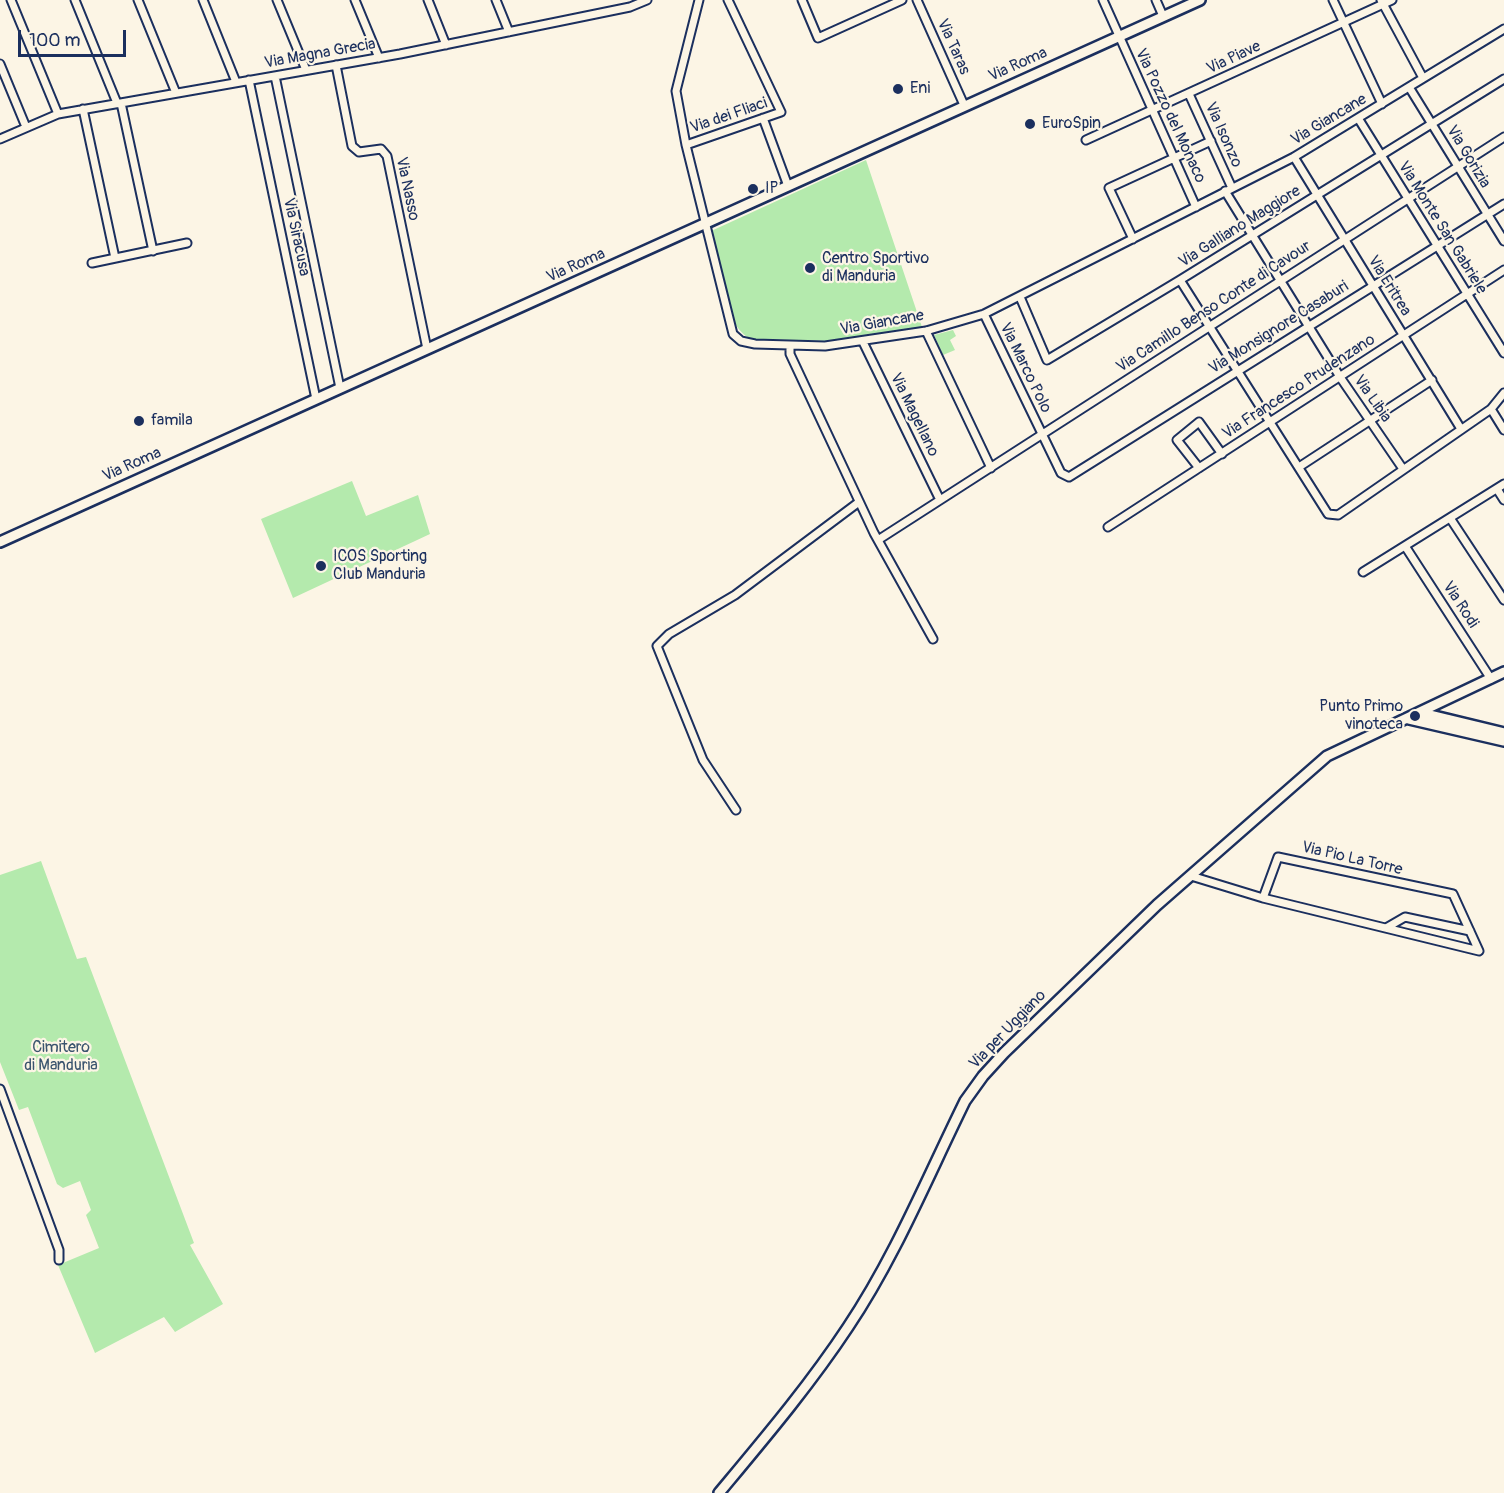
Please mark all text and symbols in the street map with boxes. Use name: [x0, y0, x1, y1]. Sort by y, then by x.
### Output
street label: Via Taras: [932, 16, 974, 78]
scale bar: [21, 18, 129, 56]
text: 100 m: [29, 29, 81, 52]
street label: Via Magna Grecia: [263, 35, 377, 73]
street label: Via Piave: [1204, 37, 1264, 79]
street label: Via Roma: [986, 44, 1050, 86]
street label: Via Pozzo del Monaco: [1130, 46, 1210, 186]
place label: Eni: [910, 79, 930, 99]
marker: Eni: [891, 82, 905, 96]
street label: Via Giancane: [1288, 90, 1370, 150]
street label: Via dei Fliaci: [688, 94, 770, 138]
street label: Via Isonzo: [1200, 99, 1246, 171]
place label: EuroSpin: [1042, 114, 1101, 134]
marker: EuroSpin: [1023, 117, 1037, 131]
street label: Via Gorizia: [1442, 122, 1494, 192]
street label: Via Nasso: [391, 155, 423, 223]
street label: Via Monte San Gabriele: [1393, 158, 1491, 298]
place label: IP: [765, 179, 778, 199]
marker: IP: [746, 182, 760, 196]
street label: Via Galliano Maggiore: [1176, 182, 1304, 272]
street label: Via Siracusa: [278, 196, 314, 278]
street label: Via Camillo Benso Conte di Cavour: [1113, 237, 1315, 377]
street label: Via Roma: [544, 245, 608, 287]
place label: Centro Sportivo di Manduria: [822, 249, 929, 287]
street label: Via Eritrea: [1363, 252, 1415, 320]
marker: Centro Sportivo di Manduria: [803, 261, 817, 275]
street label: Via Monsignore Casaburi: [1206, 277, 1352, 379]
street label: Via Giancane: [839, 306, 925, 340]
street label: Via Marco Polo: [995, 320, 1055, 416]
street label: Via Francesco Prudenzano: [1219, 330, 1379, 444]
street label: Via Magellano: [885, 370, 943, 460]
street label: Via Libia: [1349, 372, 1395, 426]
place label: famila: [151, 411, 193, 431]
marker: famila: [132, 414, 146, 428]
street label: Via Roma: [100, 444, 164, 486]
place label: ICOS Sporting Club Manduria: [333, 547, 427, 585]
marker: ICOS Sporting Club Manduria: [314, 559, 328, 573]
street label: Via Rodi: [1438, 578, 1482, 632]
place label: Punto Primo vinoteca: [1319, 697, 1403, 735]
marker: Punto Primo vinoteca: [1408, 709, 1422, 723]
street label: Via Pio La Torre: [1300, 838, 1404, 880]
street label: Via per Uggiano: [966, 986, 1050, 1074]
park label: Cimitero di Manduria: [24, 1038, 98, 1076]

